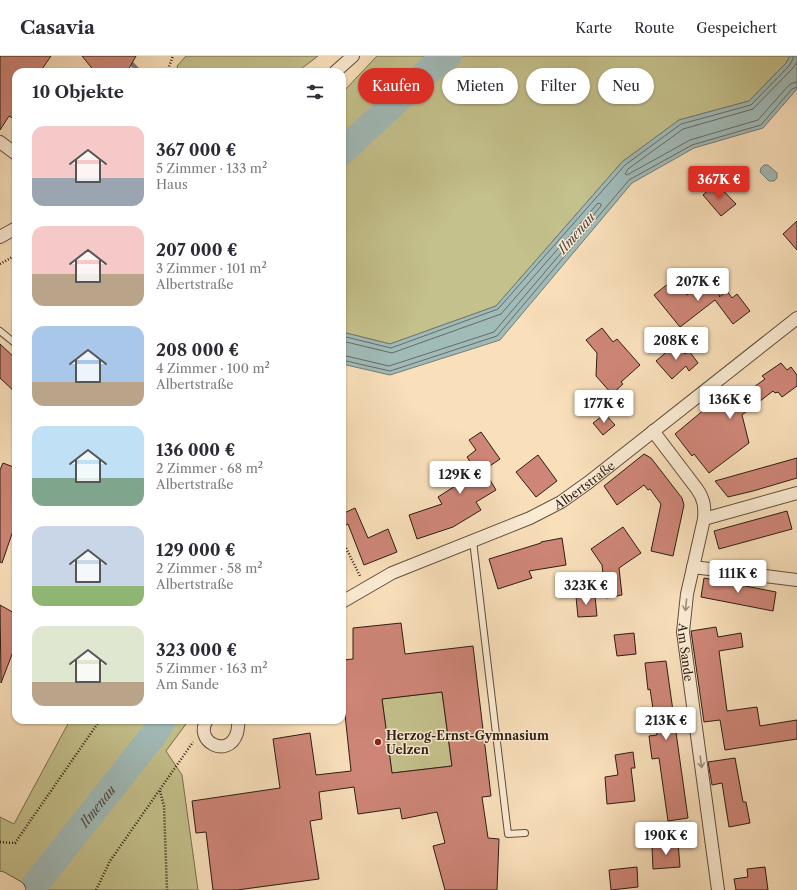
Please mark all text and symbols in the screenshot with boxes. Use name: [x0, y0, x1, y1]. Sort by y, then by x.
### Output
text: Casavia: [20, 16, 95, 39]
text: Karte: [575, 19, 612, 37]
text: Route: [634, 19, 674, 37]
text: Gespeichert: [696, 19, 777, 37]
chip: Kaufen: [358, 68, 434, 104]
chip: Mieten: [442, 68, 518, 104]
chip: Filter: [526, 68, 590, 104]
chip: Neu: [598, 68, 654, 104]
icon: filters: [304, 81, 326, 103]
text: 10 Objekte: [32, 82, 124, 102]
text: 367 000 €: [156, 140, 236, 160]
icon: home: [64, 142, 112, 190]
text: 5 Zimmer · 133 m²: [156, 160, 267, 176]
pin: 367K €: [686, 166, 752, 200]
text: 367K €: [697, 171, 741, 187]
text: Haus: [156, 176, 188, 192]
water label: Ilmenau: [553, 209, 598, 257]
text: 207 000 €: [156, 240, 238, 260]
icon: home: [64, 242, 112, 290]
text: 3 Zimmer · 101 m²: [156, 260, 267, 276]
pin: 207K €: [665, 268, 731, 302]
text: 207K €: [676, 273, 720, 289]
text: Albertstraße: [156, 276, 233, 292]
pin: 208K €: [643, 327, 709, 361]
text: 208K €: [653, 332, 699, 348]
text: 208 000 €: [156, 340, 239, 360]
icon: home: [64, 342, 112, 390]
text: 4 Zimmer · 100 m²: [156, 360, 270, 376]
text: Albertstraße: [156, 376, 233, 392]
pin: 136K €: [697, 386, 763, 420]
pin: 177K €: [571, 390, 637, 424]
text: 136K €: [709, 391, 751, 407]
text: 177K €: [583, 395, 625, 411]
text: 136 000 €: [156, 440, 235, 460]
icon: home: [64, 442, 112, 490]
street label: Albertstraße: [550, 457, 618, 512]
text: 2 Zimmer · 68 m²: [156, 460, 263, 476]
pin: 129K €: [427, 461, 493, 495]
text: 129K €: [439, 466, 481, 482]
text: Albertstraße: [156, 476, 233, 492]
text: 129 000 €: [156, 540, 236, 560]
icon: home: [64, 542, 112, 590]
text: 2 Zimmer · 58 m²: [156, 560, 263, 576]
pin: 111K €: [705, 560, 771, 594]
text: 111K €: [718, 565, 758, 581]
pin: 323K €: [553, 572, 619, 606]
text: Albertstraße: [156, 576, 233, 592]
text: 323K €: [564, 577, 608, 593]
one-way arrow: [682, 598, 690, 611]
street label: Am Sande: [675, 622, 697, 683]
text: 323 000 €: [156, 640, 237, 660]
icon: home: [64, 642, 112, 690]
text: 5 Zimmer · 163 m²: [156, 660, 268, 676]
text: Am Sande: [156, 676, 219, 692]
pin: 213K €: [633, 707, 699, 741]
text: 213K €: [645, 712, 687, 728]
place label: Herzog-Ernst-Gymnasium Uelzen: [386, 728, 549, 757]
marker: Herzog-Ernst-Gymnasium Uelzen: [373, 737, 383, 747]
one-way arrow: [697, 755, 705, 768]
water label: Ilmenau: [75, 782, 119, 831]
pin: 190K €: [633, 822, 699, 856]
text: 190K €: [644, 827, 688, 843]

